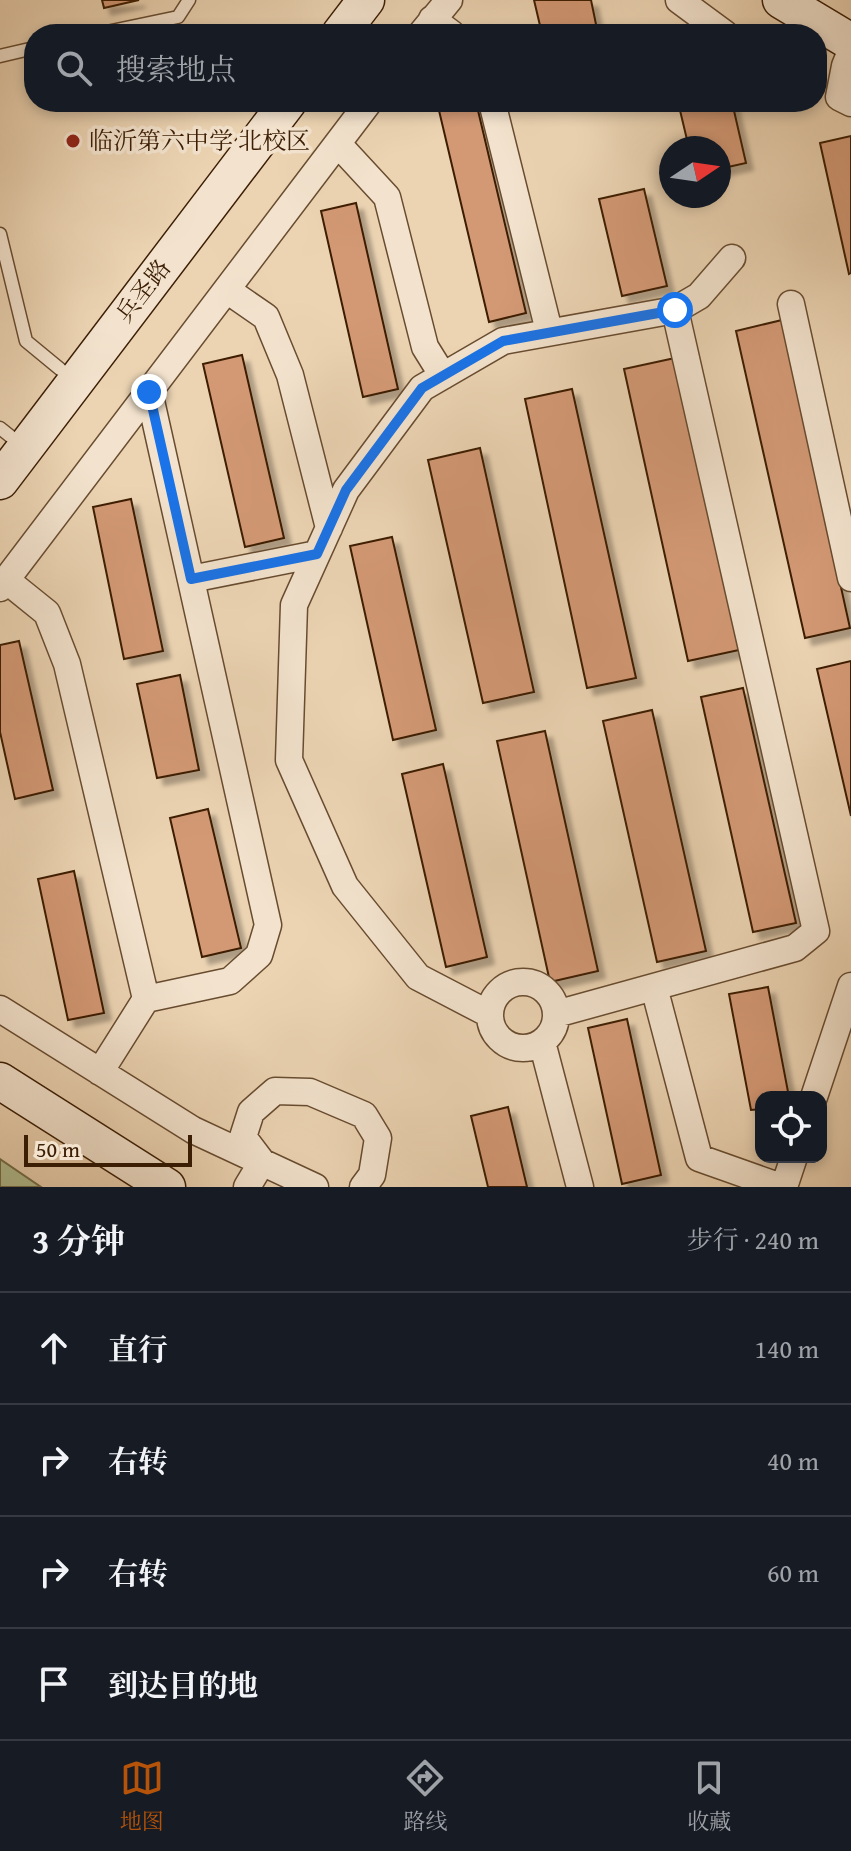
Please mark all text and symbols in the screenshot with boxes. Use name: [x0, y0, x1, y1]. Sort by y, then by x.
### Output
search box: [24, 24, 827, 112]
icon: search: [52, 46, 96, 90]
text: 搜索地点: [116, 47, 236, 91]
place label: 临沂第六中学 北校区: [89, 123, 310, 158]
marker: 临沂第六中学 北校区: [64, 132, 82, 150]
north arrow: [659, 136, 731, 208]
street label: 兵圣路: [107, 252, 179, 330]
route start: [657, 292, 693, 328]
route end: [131, 374, 167, 410]
map controls: [755, 1091, 827, 1163]
button: locate: [755, 1091, 827, 1163]
scale bar: [24, 1131, 192, 1167]
text: 50 m: [36, 1133, 80, 1165]
text: 3 分钟: [32, 1216, 125, 1265]
text: 步行 · 240 m: [687, 1220, 819, 1259]
icon: ahead: [32, 1326, 76, 1370]
text: 直行: [108, 1327, 168, 1371]
text: 140 m: [754, 1329, 819, 1368]
icon: right: [32, 1438, 76, 1482]
text: 右转: [108, 1439, 168, 1483]
text: 40 m: [767, 1441, 819, 1480]
icon: right: [32, 1550, 76, 1594]
text: 右转: [108, 1551, 168, 1595]
text: 60 m: [767, 1553, 819, 1592]
icon: arrive: [32, 1662, 76, 1706]
text: 到达目的地: [108, 1663, 258, 1707]
tab: 地图: [120, 1756, 164, 1837]
tab: 路线: [403, 1756, 447, 1837]
tab: 收藏: [687, 1756, 731, 1837]

